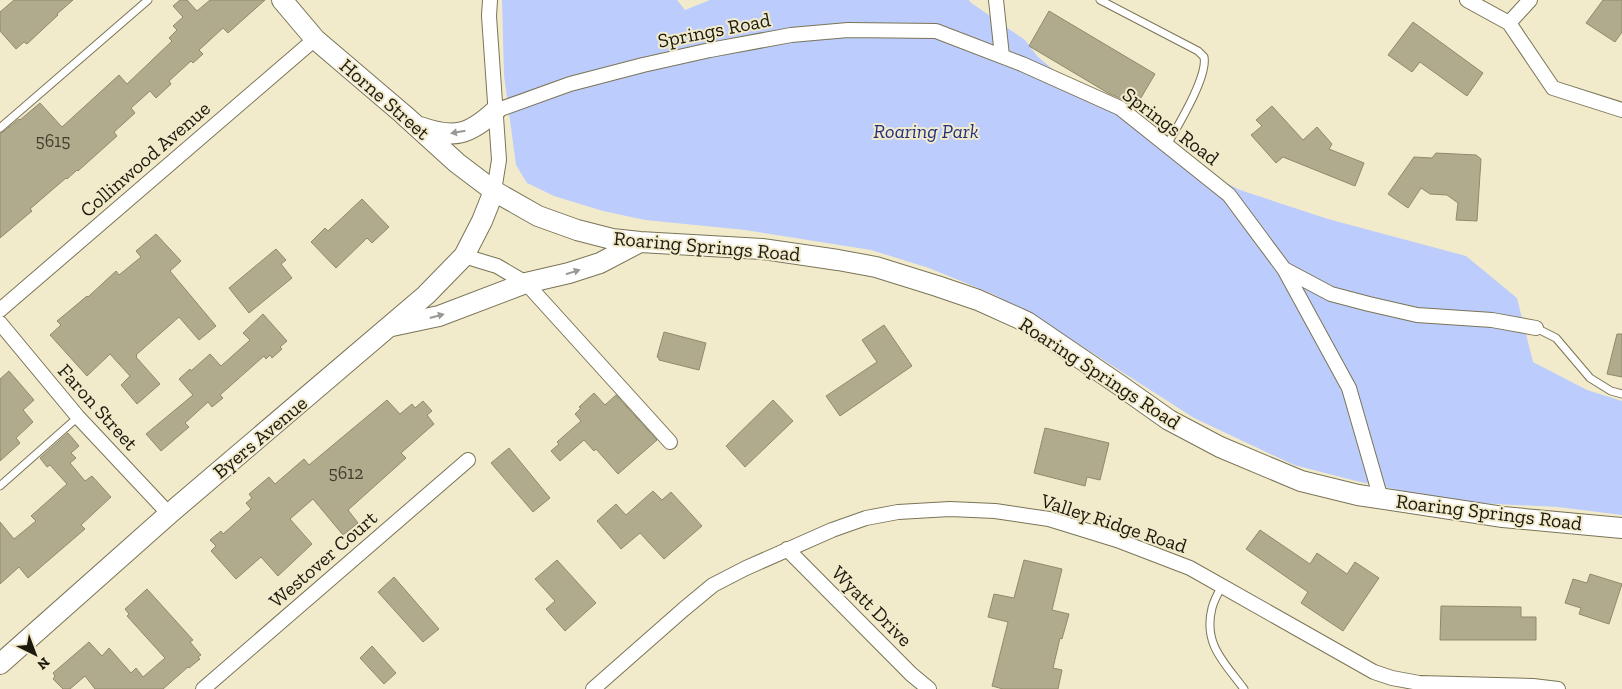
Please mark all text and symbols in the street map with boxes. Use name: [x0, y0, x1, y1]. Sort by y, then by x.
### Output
street label: Springs Road: [656, 7, 772, 53]
street label: Horne Street: [335, 53, 435, 145]
street label: Springs Road: [1118, 82, 1224, 170]
street label: Collinwood Avenue: [75, 96, 215, 222]
park label: Roaring Park: [873, 119, 979, 143]
one-way arrow: [450, 129, 466, 137]
house number: 5615: [36, 130, 70, 152]
street label: Roaring Springs Road: [613, 226, 801, 266]
one-way arrow: [566, 267, 581, 275]
one-way arrow: [430, 312, 445, 320]
street label: Roaring Springs Road: [1015, 312, 1185, 434]
street label: Faron Street: [53, 359, 143, 456]
street label: Byers Avenue: [208, 391, 312, 483]
house number: 5612: [329, 462, 363, 484]
street label: Valley Ridge Road: [1037, 488, 1190, 558]
street label: Roaring Springs Road: [1395, 489, 1583, 535]
street label: Westover Court: [264, 505, 382, 612]
street label: Wyatt Drive: [827, 561, 917, 651]
north arrow: [10, 629, 60, 679]
text: N: [33, 653, 53, 673]

